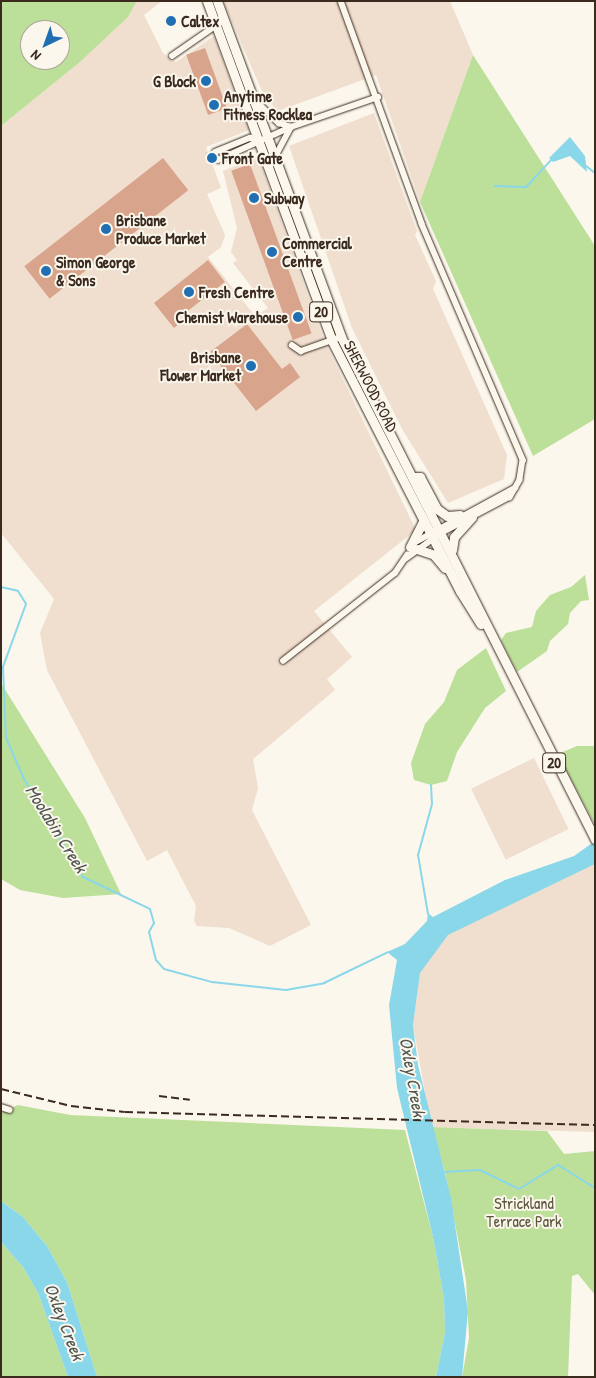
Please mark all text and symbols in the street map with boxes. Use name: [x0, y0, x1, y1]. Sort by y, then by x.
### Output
place label: Caltex: [181, 11, 219, 31]
marker: Caltex: [165, 15, 177, 27]
north arrow: [20, 20, 70, 70]
text: N: [26, 46, 44, 65]
place label: G Block: [153, 71, 196, 91]
marker: G Block: [200, 75, 212, 87]
place label: Anytime Fitness Rocklea: [224, 86, 312, 124]
marker: Anytime Fitness Rocklea: [208, 99, 220, 111]
place label: Front Gate: [222, 148, 283, 168]
marker: Front Gate: [206, 152, 218, 164]
place label: Subway: [264, 188, 305, 208]
marker: Subway: [248, 192, 260, 204]
place label: Brisbane Produce Market: [116, 210, 206, 248]
marker: Brisbane Produce Market: [100, 223, 112, 235]
place label: Commercial Centre: [282, 233, 352, 271]
marker: Commercial Centre: [266, 246, 278, 258]
place label: Simon George & Sons: [56, 252, 135, 290]
marker: Simon George & Sons: [40, 265, 52, 277]
place label: Fresh Centre: [199, 282, 274, 302]
marker: Fresh Centre: [183, 286, 195, 298]
road number: 20: [308, 300, 334, 324]
place label: Chemist Warehouse: [176, 307, 288, 327]
marker: Chemist Warehouse: [292, 311, 304, 323]
street label: SHERWOOD ROAD: [340, 337, 402, 435]
place label: Brisbane Flower Market: [160, 347, 241, 385]
marker: Brisbane Flower Market: [245, 360, 257, 372]
road number: 20: [542, 750, 566, 776]
water label: Moolabin Creek: [21, 781, 91, 877]
water label: Oxley Creek: [394, 1036, 430, 1118]
park label: Strickland Terrace Park: [486, 1193, 562, 1231]
water label: Oxley Creek: [40, 1281, 88, 1363]

